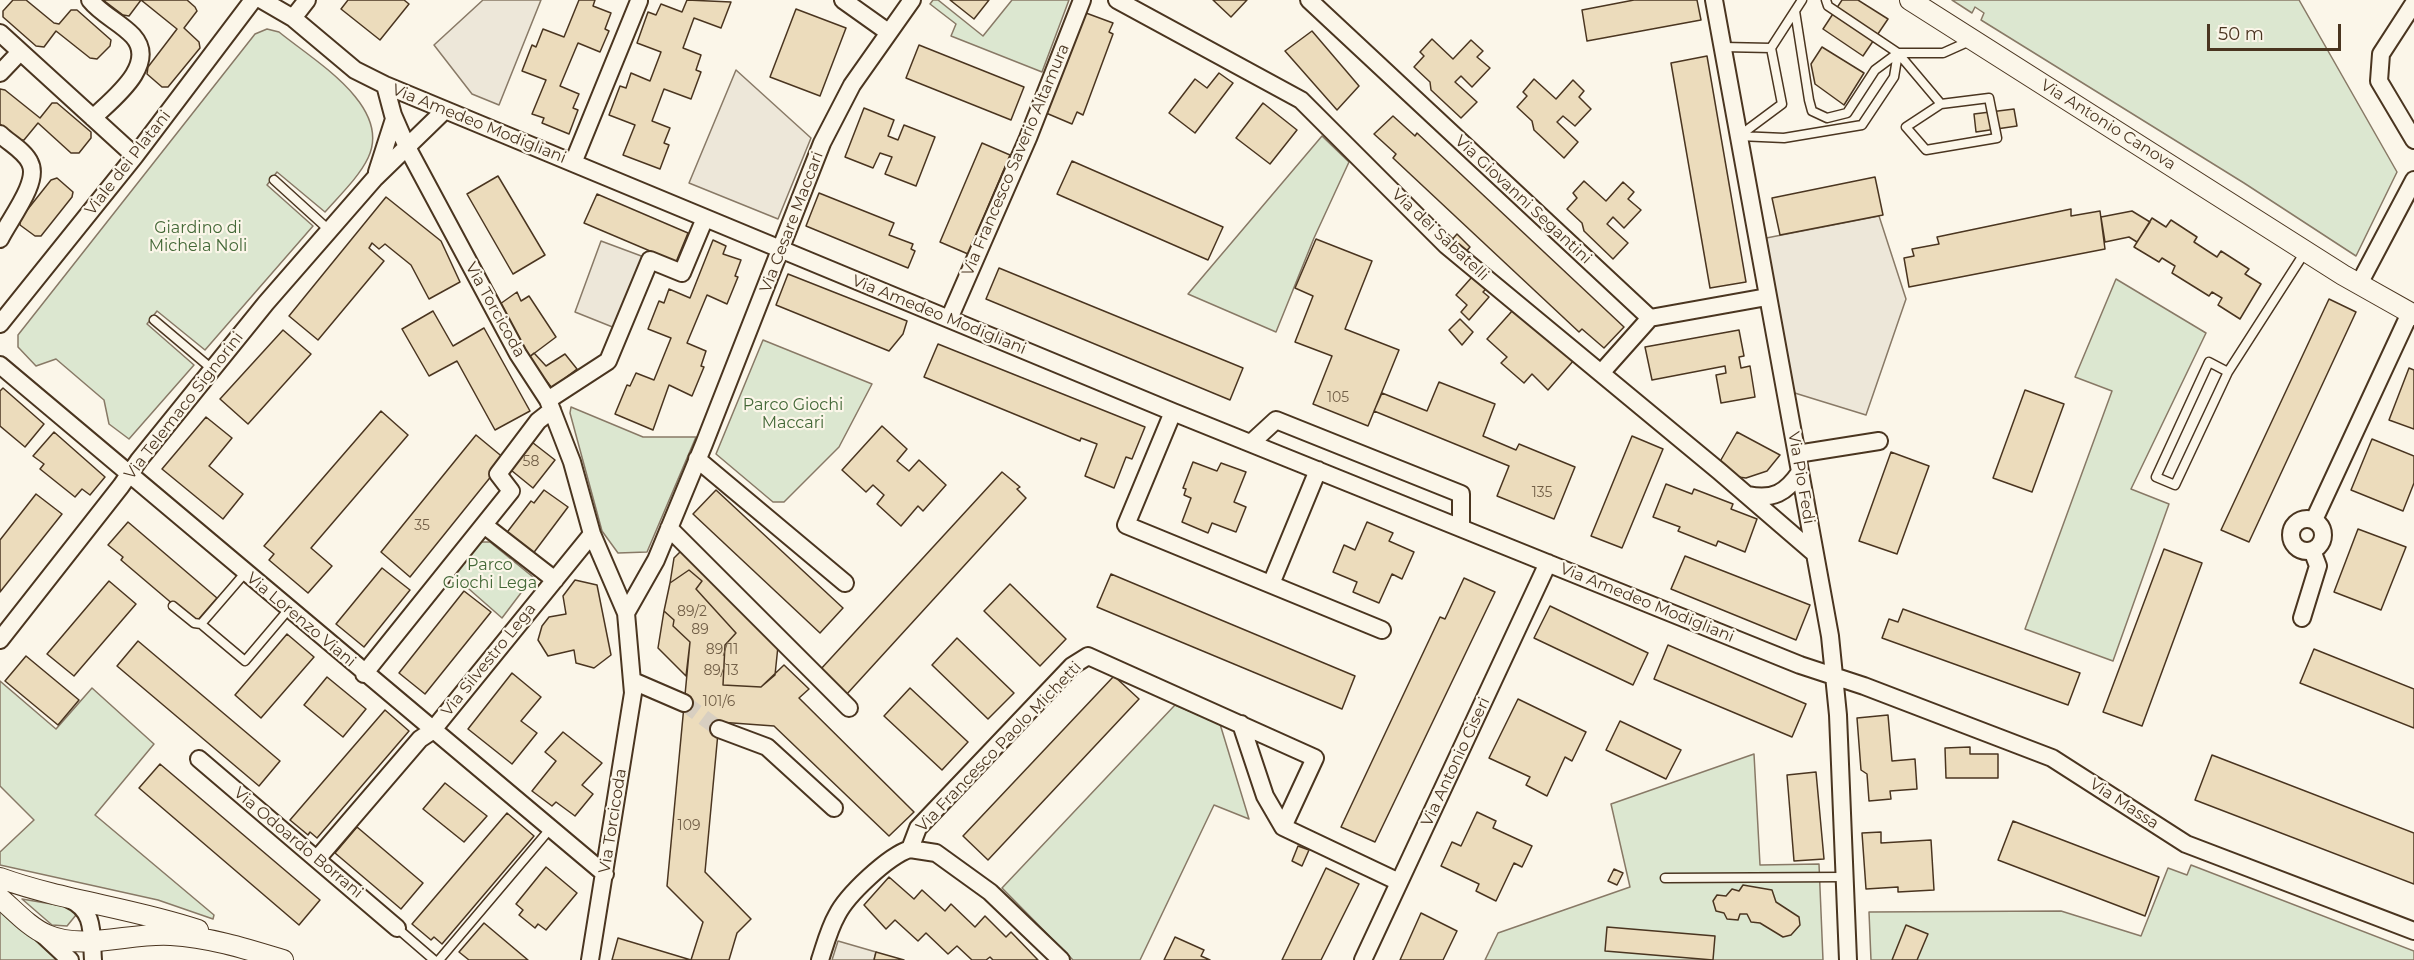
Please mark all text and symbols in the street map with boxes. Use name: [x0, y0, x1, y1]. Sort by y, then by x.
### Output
scale bar: [2210, 12, 2344, 50]
text: 50 m: [2218, 23, 2264, 45]
street label: Via Francesco Saverio Altamura: [958, 41, 1074, 279]
street label: Via Antonio Canova: [2037, 76, 2179, 174]
street label: Via Amedeo Modigliani: [389, 80, 569, 168]
street label: Viale dei Platani: [81, 107, 175, 219]
street label: Via Giovanni Segantini: [1451, 132, 1595, 268]
street label: Via Cesare Maccari: [756, 149, 828, 295]
street label: Via dei Sabatelli: [1387, 185, 1493, 285]
park label: Giardino di Michela Noli: [149, 218, 247, 256]
street label: Via Torcicoda: [461, 259, 529, 361]
street label: Via Amedeo Modigliani: [849, 271, 1029, 359]
street label: Via Telemaco Signorini: [120, 328, 248, 484]
house number: 105: [1327, 390, 1349, 406]
park label: Parco Giochi Maccari: [743, 395, 843, 433]
street label: Via Pio Fedi: [1783, 430, 1819, 526]
house number: 58: [523, 454, 539, 470]
house number: 135: [1532, 485, 1552, 501]
house number: 35: [414, 518, 430, 534]
park label: Parco Giochi Lega: [443, 555, 537, 593]
street label: Via Amedeo Modigliani: [1557, 559, 1737, 647]
street label: Via Lorenzo Viani: [242, 569, 360, 671]
street label: Via Silvestro Lega: [438, 600, 540, 720]
house number: 89/2: [677, 604, 707, 620]
house number: 89: [691, 622, 709, 638]
house number: 89/11: [706, 642, 738, 658]
street label: Via Francesco Paolo Michetti: [912, 658, 1086, 836]
house number: 89/13: [703, 663, 739, 679]
house number: 101/6: [703, 694, 735, 710]
street label: Via Antonio Ciseri: [1418, 694, 1494, 830]
street label: Via Torcicoda: [595, 767, 631, 875]
street label: Via Massa: [2086, 775, 2162, 833]
street label: Via Odoardo Borrani: [230, 783, 366, 903]
house number: 109: [678, 818, 700, 834]

